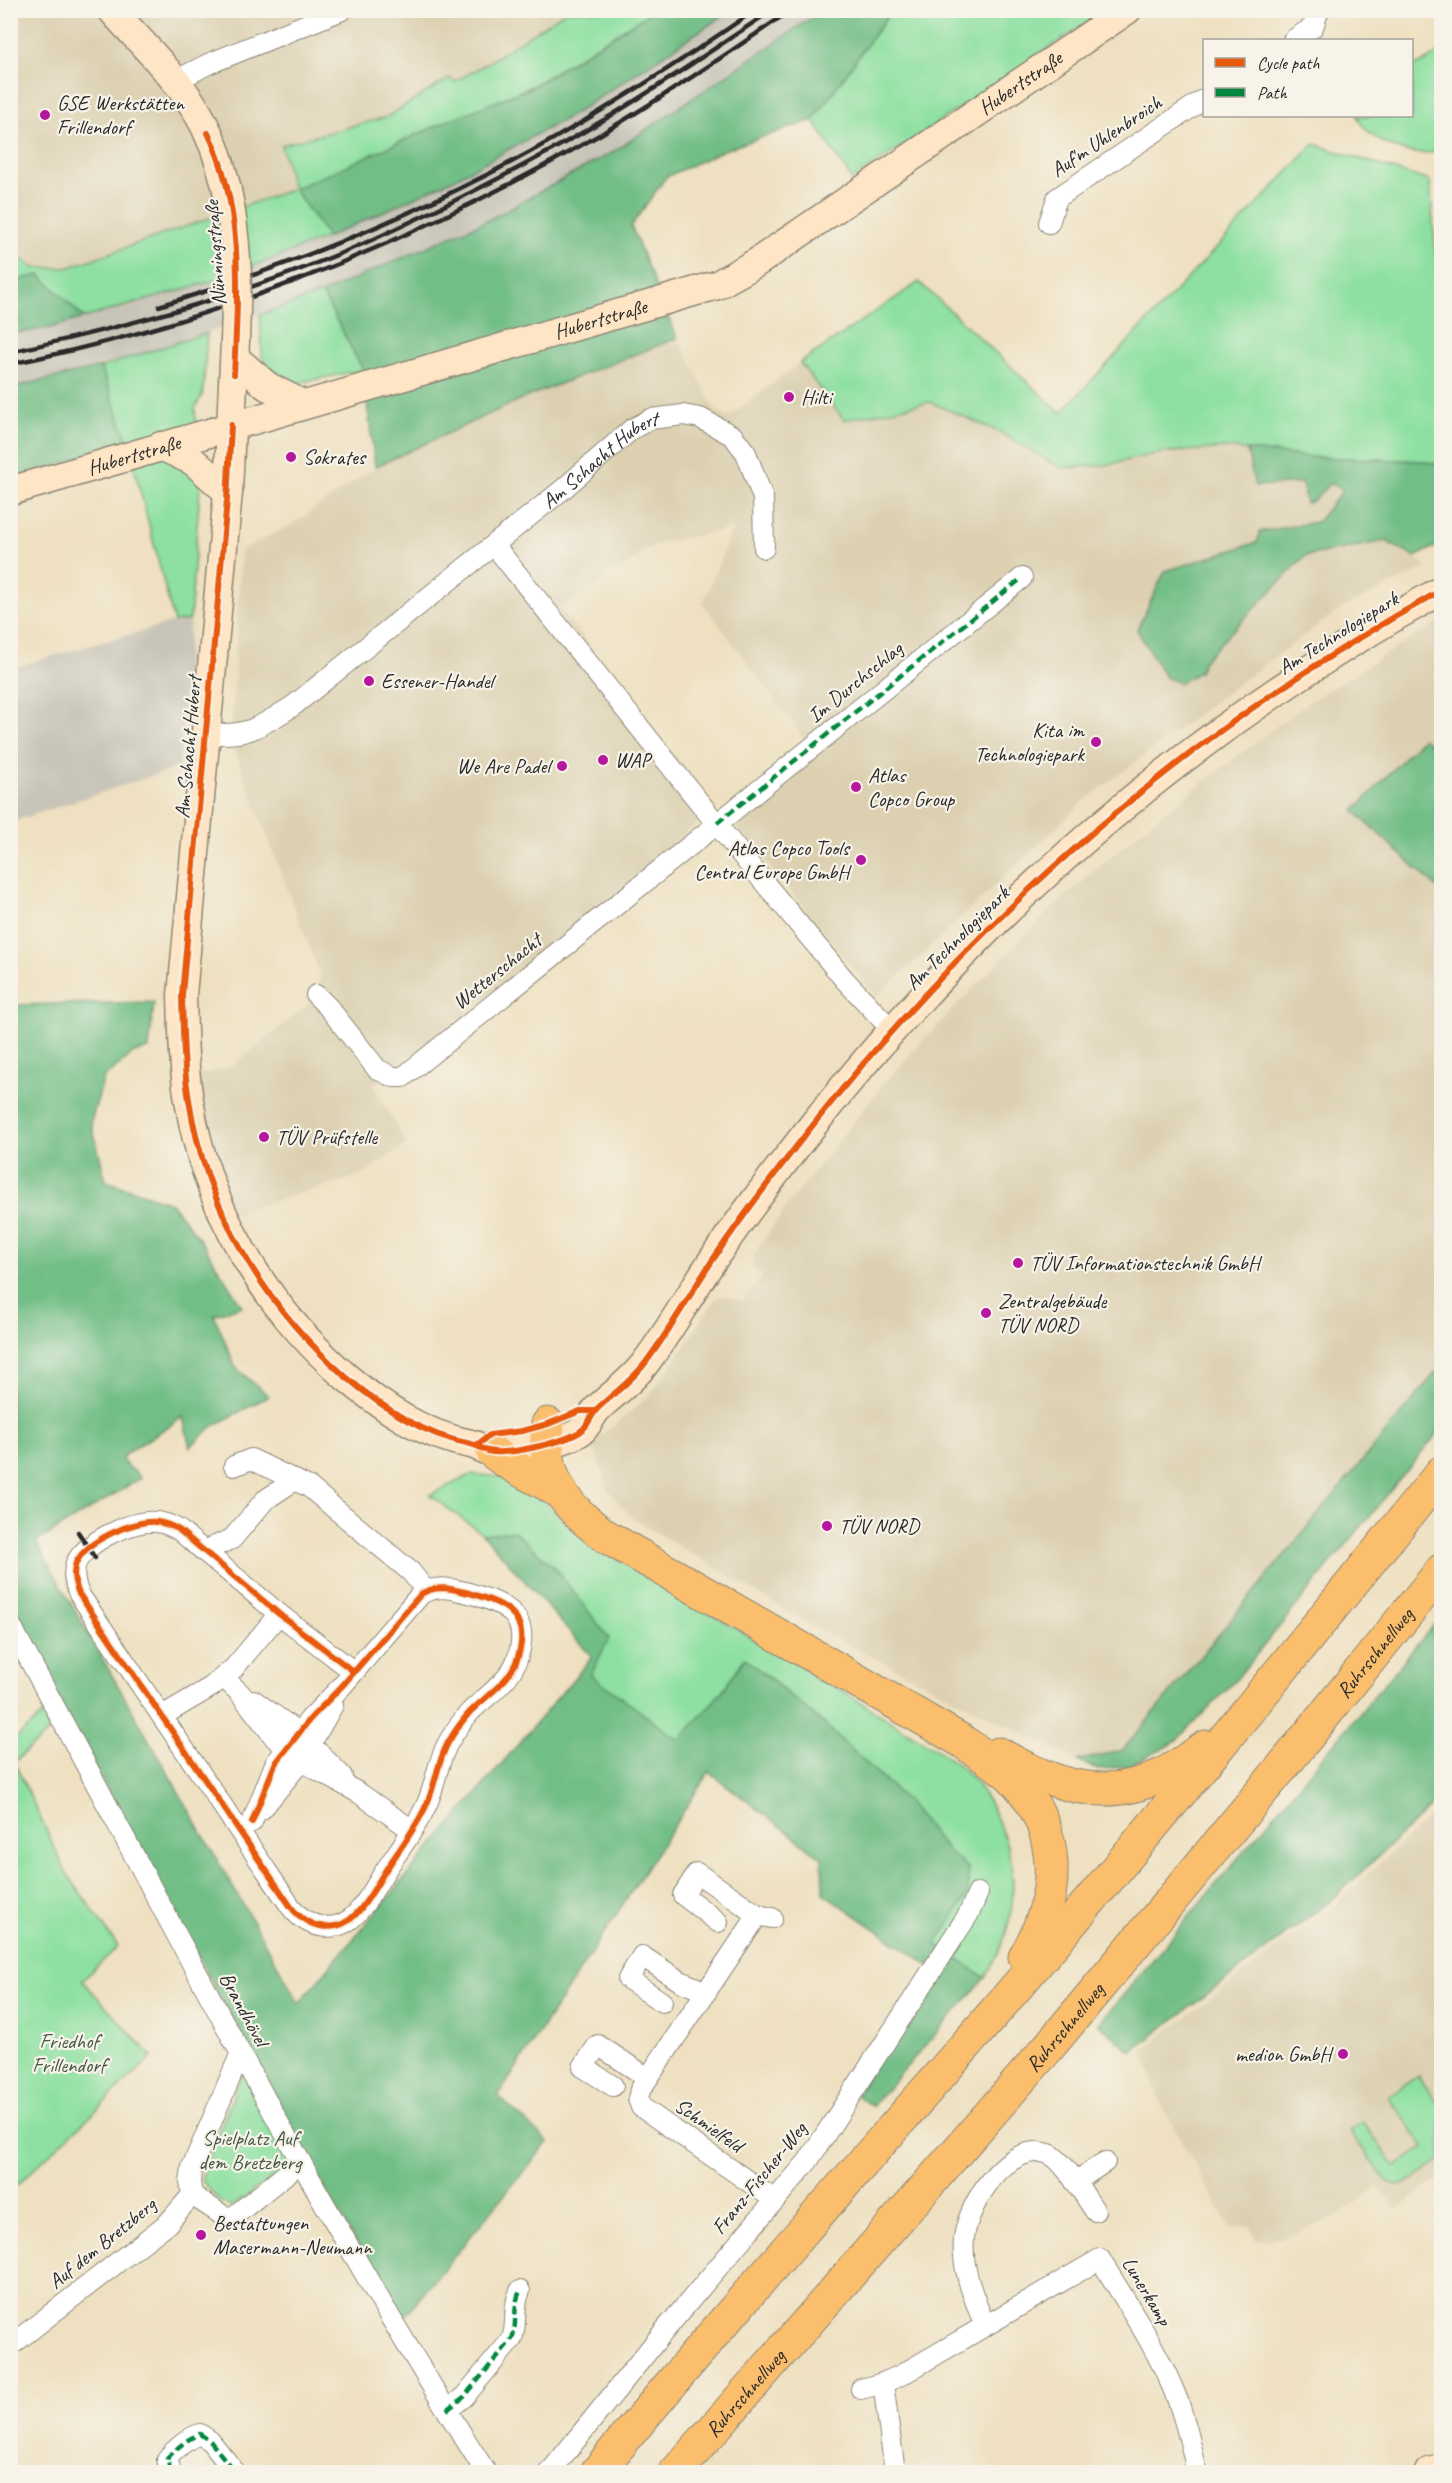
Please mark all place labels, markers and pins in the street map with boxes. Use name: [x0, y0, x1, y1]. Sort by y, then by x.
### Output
place label: GSE Werkstätten Frillendorf: [57, 90, 185, 140]
marker: GSE Werkstätten Frillendorf: [38, 108, 52, 122]
place label: Hilti: [801, 384, 834, 410]
marker: Hilti: [782, 390, 796, 404]
place label: Sokrates: [303, 444, 367, 470]
marker: Sokrates: [284, 450, 298, 464]
place label: Essener-Handel: [381, 668, 496, 694]
marker: Essener-Handel: [362, 674, 376, 688]
place label: Kita im Technologiepark: [975, 717, 1085, 767]
marker: Kita im Technologiepark: [1089, 735, 1103, 749]
place label: WAP: [615, 747, 653, 773]
place label: We Are Padel: [457, 753, 553, 779]
marker: WAP: [596, 753, 610, 767]
marker: We Are Padel: [555, 759, 569, 773]
place label: Atlas Copco Group: [868, 762, 955, 812]
marker: Atlas Copco Group: [849, 780, 863, 794]
place label: Atlas Copco Tools Central Europe GmbH: [694, 835, 852, 885]
marker: Atlas Copco Tools Central Europe GmbH: [854, 853, 868, 867]
place label: TÜV Prüfstelle: [276, 1124, 378, 1150]
marker: TÜV Prüfstelle: [257, 1130, 271, 1144]
place label: TÜV Informationstechnik GmbH: [1030, 1250, 1263, 1276]
marker: TÜV Informationstechnik GmbH: [1011, 1256, 1025, 1270]
place label: Zentralgebäude TÜV NORD: [998, 1288, 1107, 1338]
marker: Zentralgebäude TÜV NORD: [979, 1306, 993, 1320]
place label: TÜV NORD: [839, 1513, 921, 1539]
marker: TÜV NORD: [820, 1519, 834, 1533]
place label: medion GmbH: [1235, 2041, 1334, 2067]
marker: medion GmbH: [1336, 2047, 1350, 2061]
place label: Bestattungen Masermann-Neumann: [213, 2210, 373, 2260]
marker: Bestattungen Masermann-Neumann: [194, 2228, 208, 2242]

